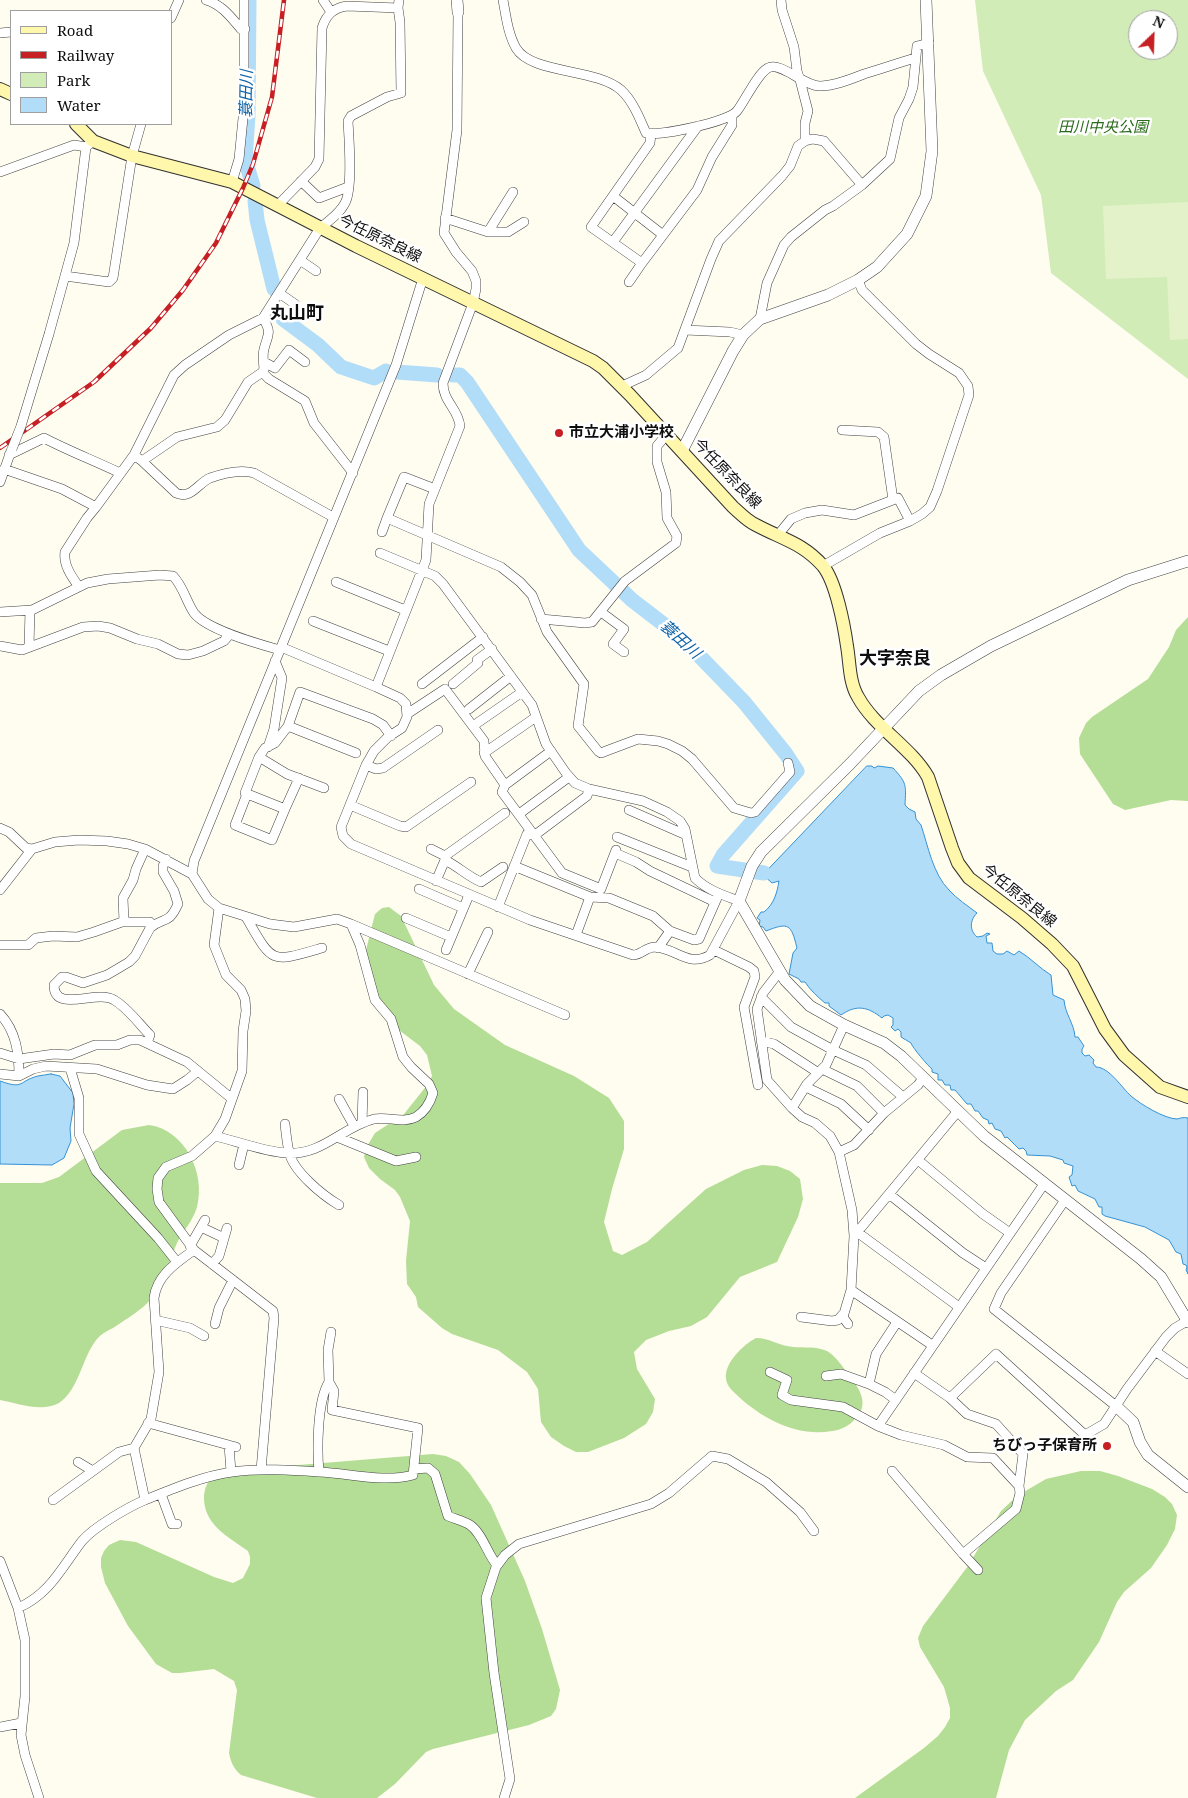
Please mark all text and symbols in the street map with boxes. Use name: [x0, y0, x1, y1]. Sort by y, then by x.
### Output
legend: [10, 10, 172, 125]
north arrow: [1128, 10, 1178, 60]
text: N: [1150, 11, 1168, 33]
text: Road: [57, 20, 93, 40]
text: Railway: [57, 45, 114, 65]
text: Park: [57, 70, 90, 90]
water label: 蓑田川: [237, 70, 257, 118]
text: Water: [57, 95, 100, 115]
park label: 田川中央公園: [1058, 119, 1148, 137]
street label: 今任原奈良線: [336, 211, 424, 267]
district label: 丸山町: [270, 303, 324, 325]
place label: 市立大浦小学校: [569, 424, 674, 442]
marker: 市立大浦小学校: [553, 427, 565, 439]
street label: 今任原奈良線: [689, 435, 765, 513]
water label: 蓑田川: [656, 617, 704, 663]
district label: 大字奈良: [859, 648, 931, 670]
street label: 今任原奈良線: [978, 861, 1060, 931]
place label: ちびっ子保育所: [992, 1437, 1097, 1455]
marker: ちびっ子保育所: [1101, 1440, 1113, 1452]

